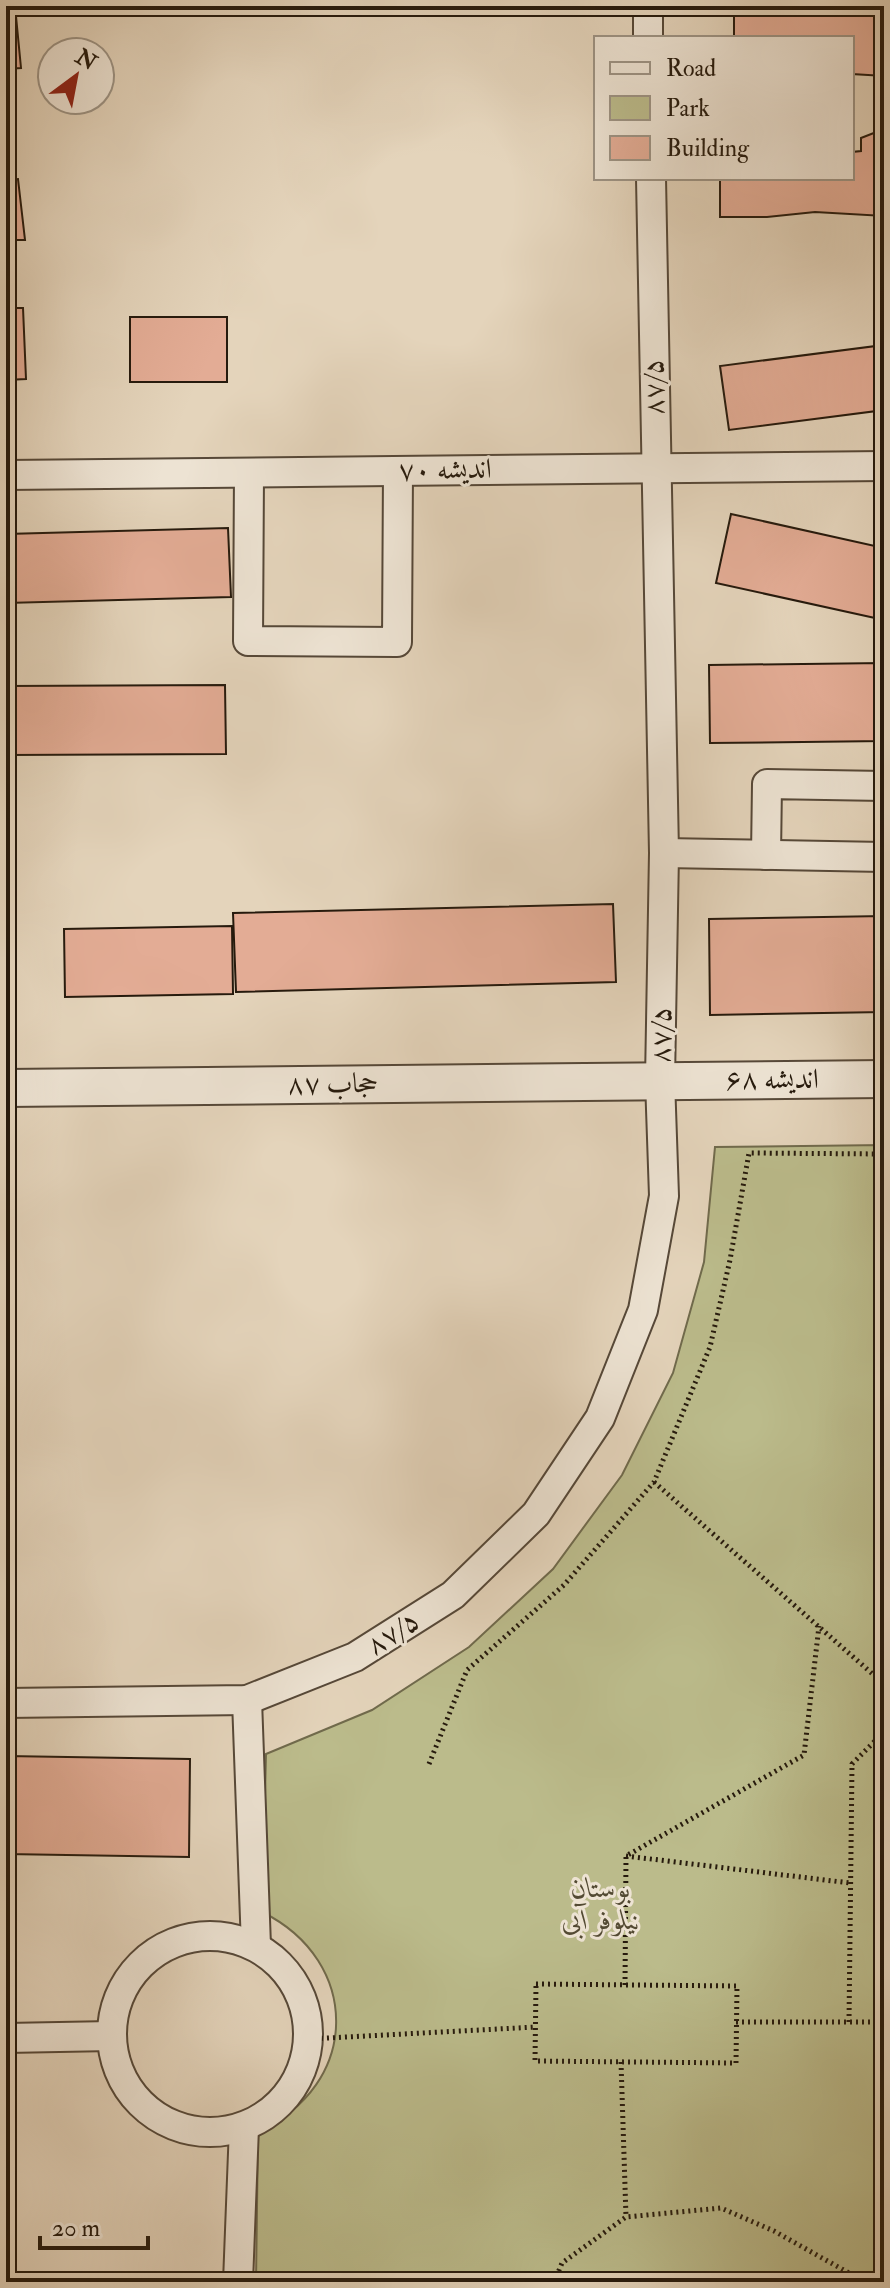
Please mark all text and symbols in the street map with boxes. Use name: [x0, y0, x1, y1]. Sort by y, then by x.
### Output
north arrow: [36, 36, 116, 116]
legend: [594, 36, 854, 180]
text: N: [69, 42, 102, 77]
text: Road: [666, 53, 716, 84]
text: Park: [666, 93, 710, 124]
text: Building: [666, 133, 750, 164]
street label: ۸۷/۵: [636, 358, 672, 416]
street label: اندیشه ۷۰: [398, 452, 492, 488]
street label: ۸۷/۵: [643, 1006, 679, 1064]
street label: اندیشه ۶۸: [725, 1062, 819, 1097]
street label: حجاب ۸۷: [287, 1066, 379, 1102]
street label: ۸۷/۵: [360, 1603, 426, 1663]
park label: بوستان نیلوفر آبی: [562, 1871, 640, 1939]
scale bar: [40, 2200, 148, 2250]
text: 20 m: [52, 2213, 101, 2244]

